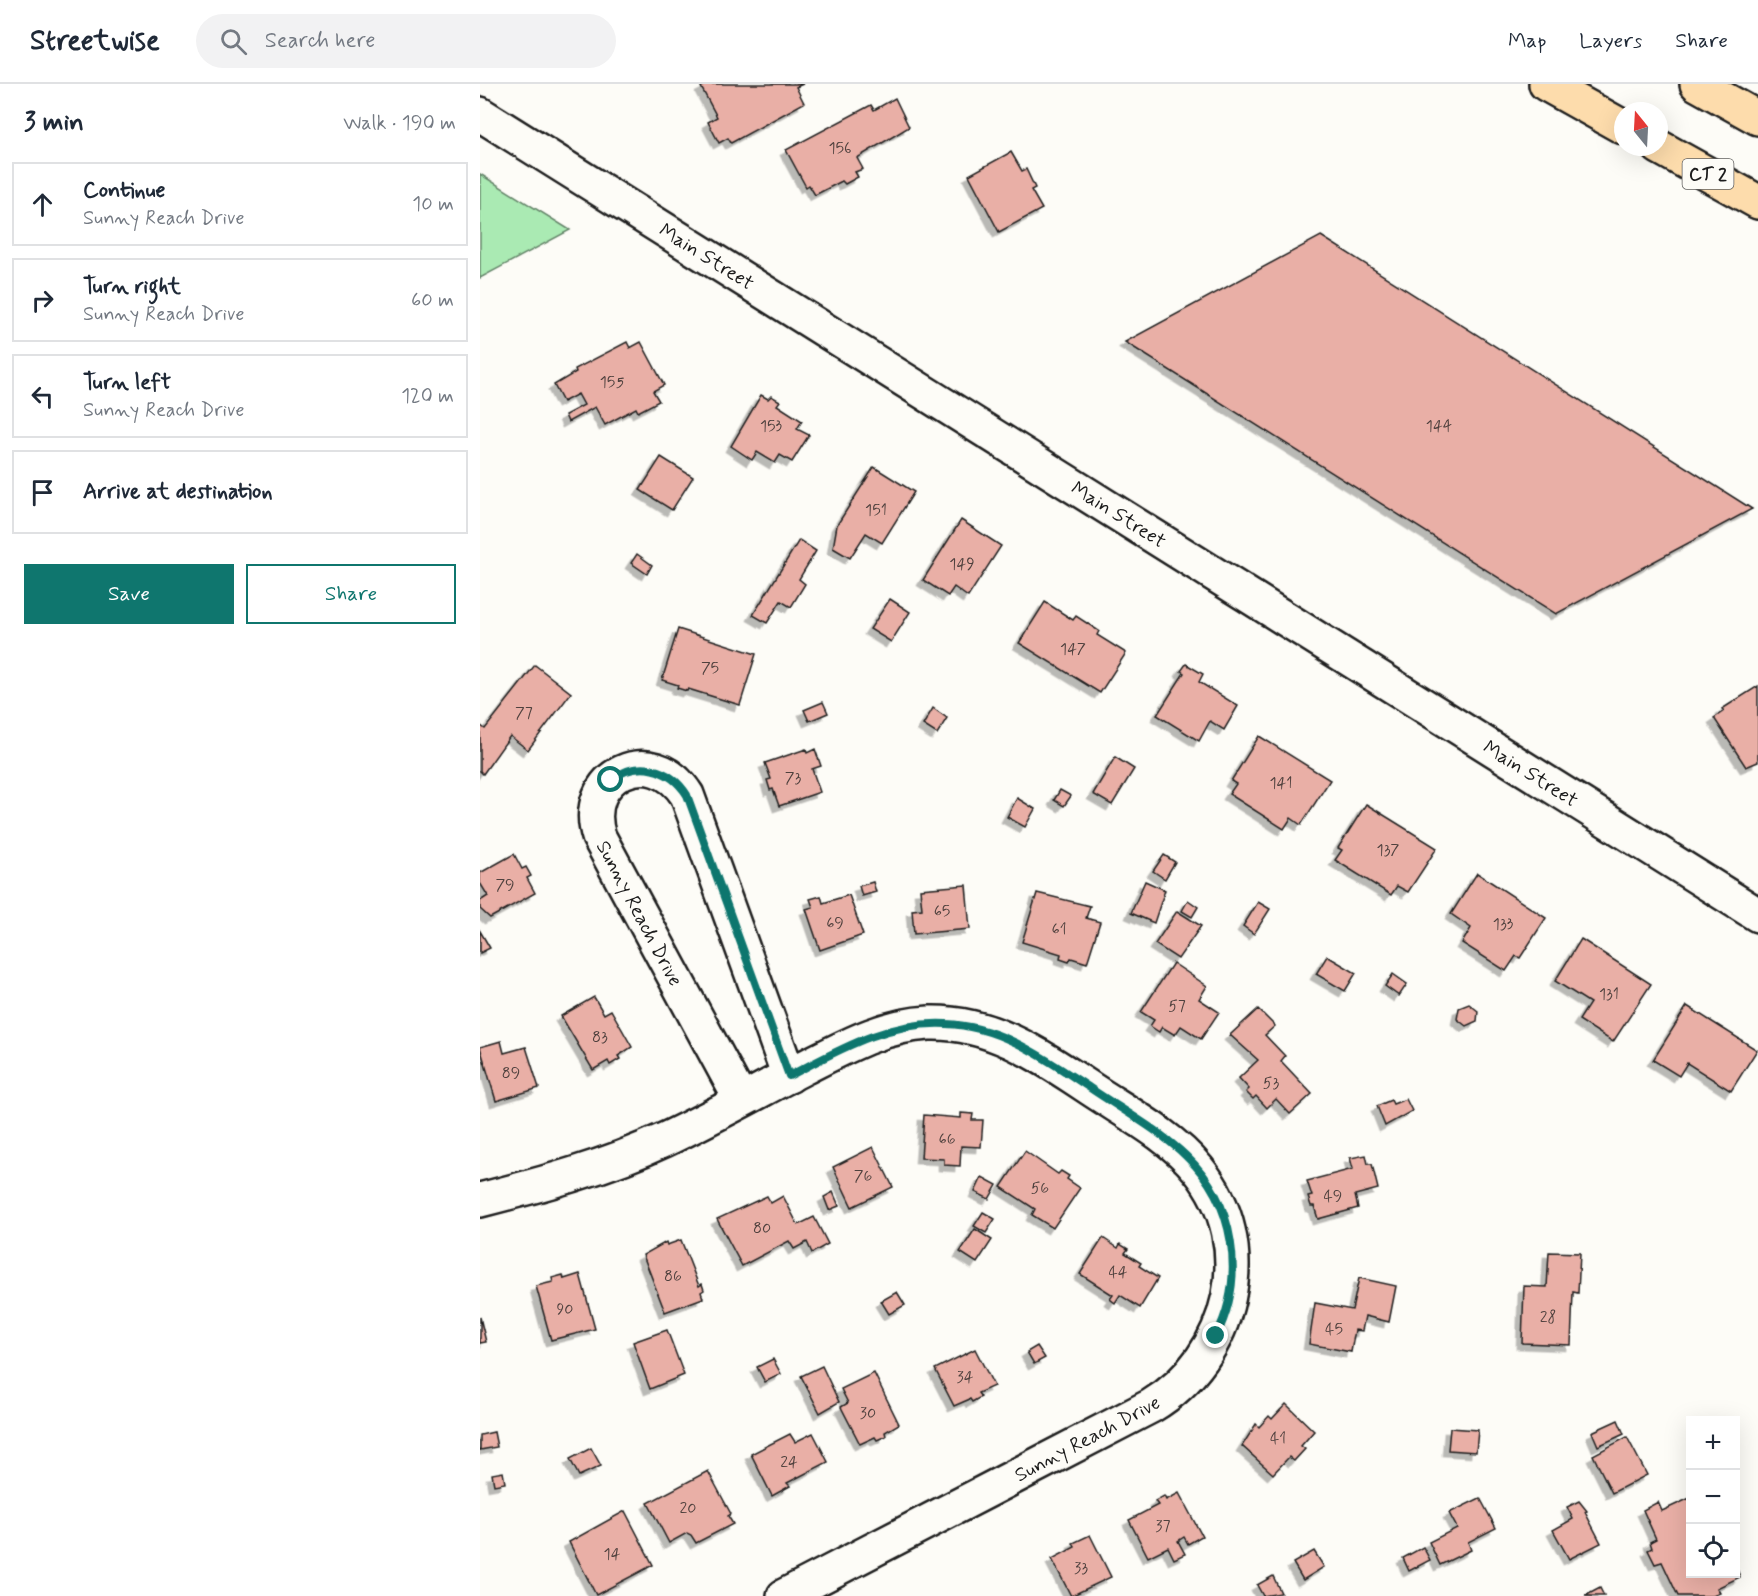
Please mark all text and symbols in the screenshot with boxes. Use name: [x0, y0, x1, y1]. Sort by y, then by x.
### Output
search box: [196, 14, 616, 68]
text: Streetwise: [30, 23, 160, 60]
icon: search: [217, 25, 250, 58]
text: Search here: [265, 27, 375, 55]
text: Map: [1508, 27, 1546, 55]
text: Layers: [1579, 27, 1642, 55]
text: Share: [1675, 27, 1728, 55]
north arrow: [1614, 102, 1668, 156]
text: 3 min: [24, 106, 84, 140]
text: Walk · 190 m: [343, 110, 456, 137]
house number: 156: [828, 138, 852, 159]
road number: CT 2: [1682, 159, 1734, 189]
text: Continue: [83, 177, 165, 205]
icon: ahead: [26, 188, 59, 221]
text: 10 m: [412, 191, 454, 218]
text: Sunny Reach Drive: [83, 205, 245, 232]
street label: Main Street: [654, 217, 759, 297]
text: Turn right: [83, 273, 181, 301]
icon: right: [26, 284, 59, 317]
text: 60 m: [411, 287, 454, 314]
text: Sunny Reach Drive: [83, 301, 245, 328]
text: Turn left: [83, 369, 171, 397]
house number: 155: [600, 372, 624, 393]
icon: left: [26, 380, 59, 413]
text: 120 m: [401, 383, 454, 410]
text: Sunny Reach Drive: [83, 397, 245, 424]
house number: 153: [760, 416, 783, 437]
house number: 144: [1426, 416, 1452, 437]
street label: Main Street: [1066, 475, 1171, 555]
icon: arrive: [26, 476, 59, 509]
text: Arrive at destination: [83, 478, 273, 506]
house number: 151: [865, 500, 887, 521]
house number: 149: [949, 554, 975, 575]
button: Save: [24, 564, 234, 624]
button: Share: [246, 564, 456, 624]
house number: 147: [1060, 639, 1086, 660]
house number: 75: [701, 658, 719, 679]
house number: 77: [515, 703, 533, 724]
street label: Main Street: [1478, 734, 1583, 814]
route start: [597, 766, 623, 792]
house number: 73: [785, 768, 801, 789]
house number: 141: [1269, 773, 1293, 794]
street label: Sunny Reach Drive: [589, 836, 689, 991]
house number: 137: [1377, 840, 1399, 861]
house number: 79: [495, 875, 515, 896]
house number: 65: [934, 901, 950, 922]
house number: 69: [826, 913, 844, 934]
house number: 133: [1493, 914, 1514, 935]
house number: 61: [1051, 919, 1067, 940]
house number: 131: [1599, 984, 1619, 1005]
house number: 57: [1168, 996, 1186, 1017]
house number: 83: [592, 1027, 608, 1048]
house number: 89: [502, 1063, 520, 1084]
house number: 53: [1263, 1073, 1279, 1094]
house number: 66: [938, 1129, 956, 1150]
house number: 76: [854, 1166, 872, 1187]
house number: 56: [1031, 1178, 1049, 1199]
house number: 49: [1324, 1186, 1342, 1207]
house number: 80: [753, 1218, 771, 1239]
house number: 44: [1108, 1262, 1128, 1283]
house number: 86: [664, 1266, 682, 1287]
house number: 90: [556, 1299, 574, 1320]
house number: 28: [1540, 1307, 1556, 1328]
house number: 45: [1325, 1319, 1343, 1340]
route end: [1202, 1322, 1228, 1348]
house number: 34: [957, 1367, 974, 1388]
street label: Sunny Reach Drive: [1010, 1389, 1165, 1489]
house number: 30: [860, 1403, 876, 1424]
map controls: [1686, 1416, 1740, 1578]
button: +: [1686, 1416, 1740, 1470]
house number: 41: [1270, 1428, 1286, 1449]
house number: 24: [780, 1452, 798, 1473]
button: −: [1686, 1470, 1740, 1524]
house number: 20: [680, 1498, 697, 1519]
house number: 37: [1155, 1516, 1171, 1537]
button: locate: [1686, 1524, 1740, 1578]
house number: 14: [604, 1544, 621, 1565]
house number: 33: [1074, 1558, 1088, 1579]

